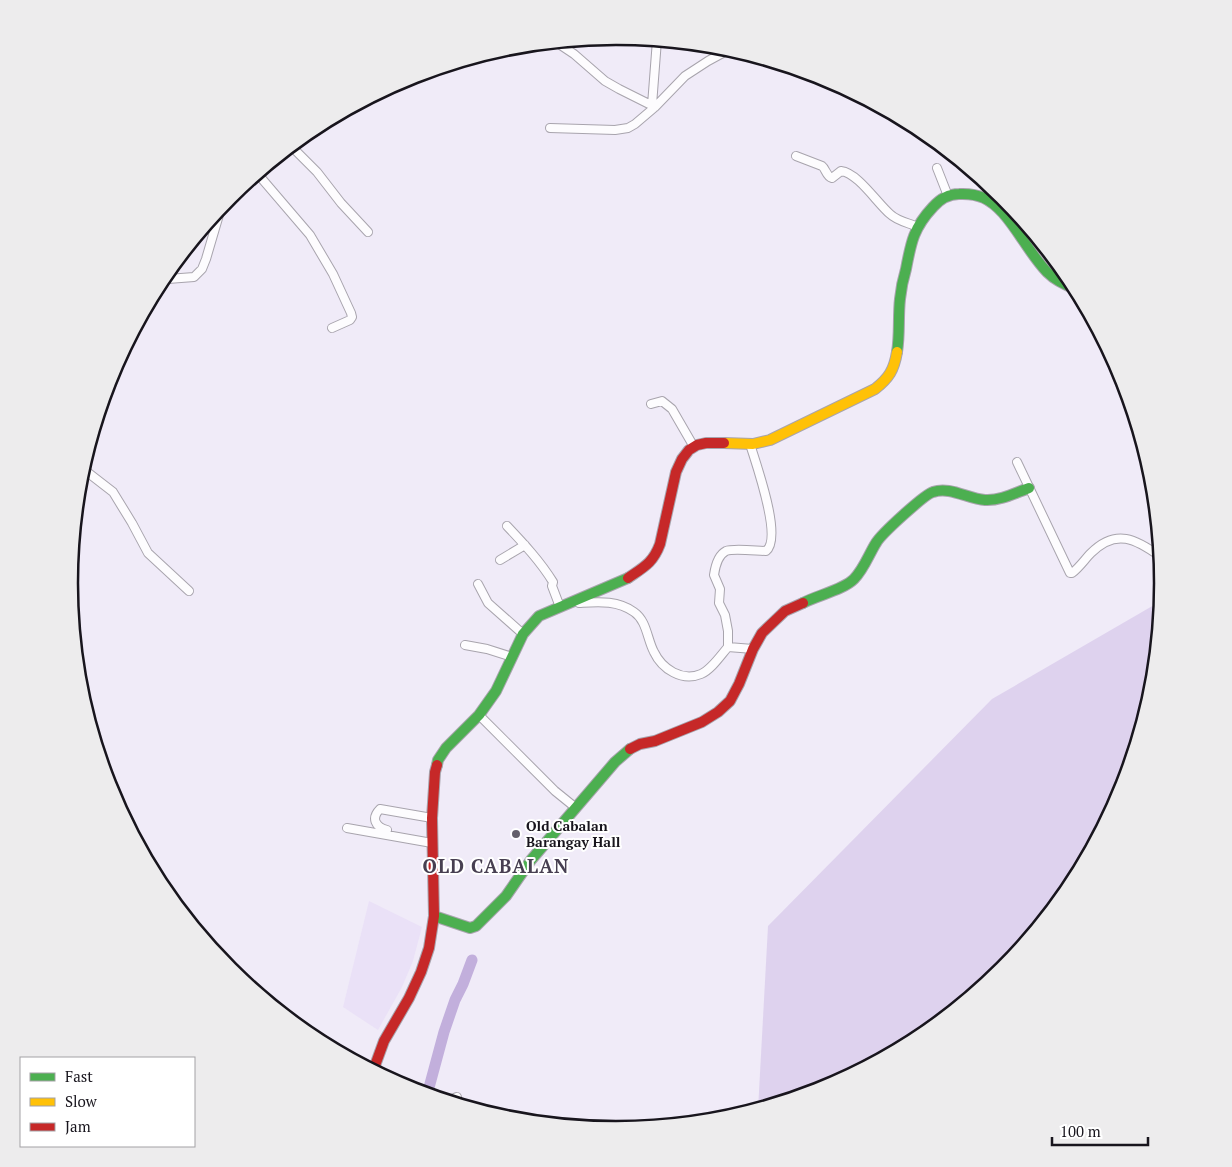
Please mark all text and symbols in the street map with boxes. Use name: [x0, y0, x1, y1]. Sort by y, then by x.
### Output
place label: Old Cabalan Barangay Hall: [526, 816, 621, 851]
marker: Old Cabalan Barangay Hall: [510, 828, 522, 840]
district label: OLD CABALAN: [423, 853, 569, 878]
legend: [20, 1057, 195, 1147]
text: Fast: [65, 1066, 93, 1086]
text: Slow: [65, 1091, 98, 1111]
scale bar: [1052, 1114, 1148, 1146]
text: Jam: [65, 1116, 91, 1136]
text: 100 m: [1060, 1121, 1101, 1141]

